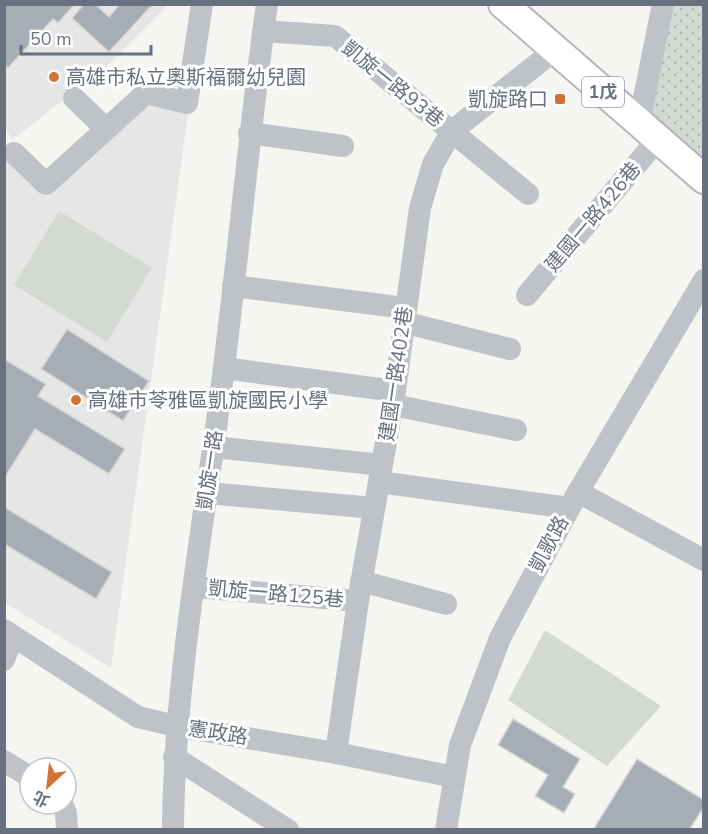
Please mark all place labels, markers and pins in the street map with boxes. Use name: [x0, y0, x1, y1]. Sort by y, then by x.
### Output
place label: 高雄市私立奧斯福爾幼兒園: [66, 64, 306, 91]
marker: 高雄市私立奧斯福爾幼兒園: [47, 70, 61, 84]
place label: 凱旋路口: [468, 86, 548, 113]
marker: 凱旋路口: [553, 92, 567, 106]
place label: 高雄市苓雅區凱旋國民小學: [88, 387, 328, 414]
marker: 高雄市苓雅區凱旋國民小學: [69, 393, 83, 407]

